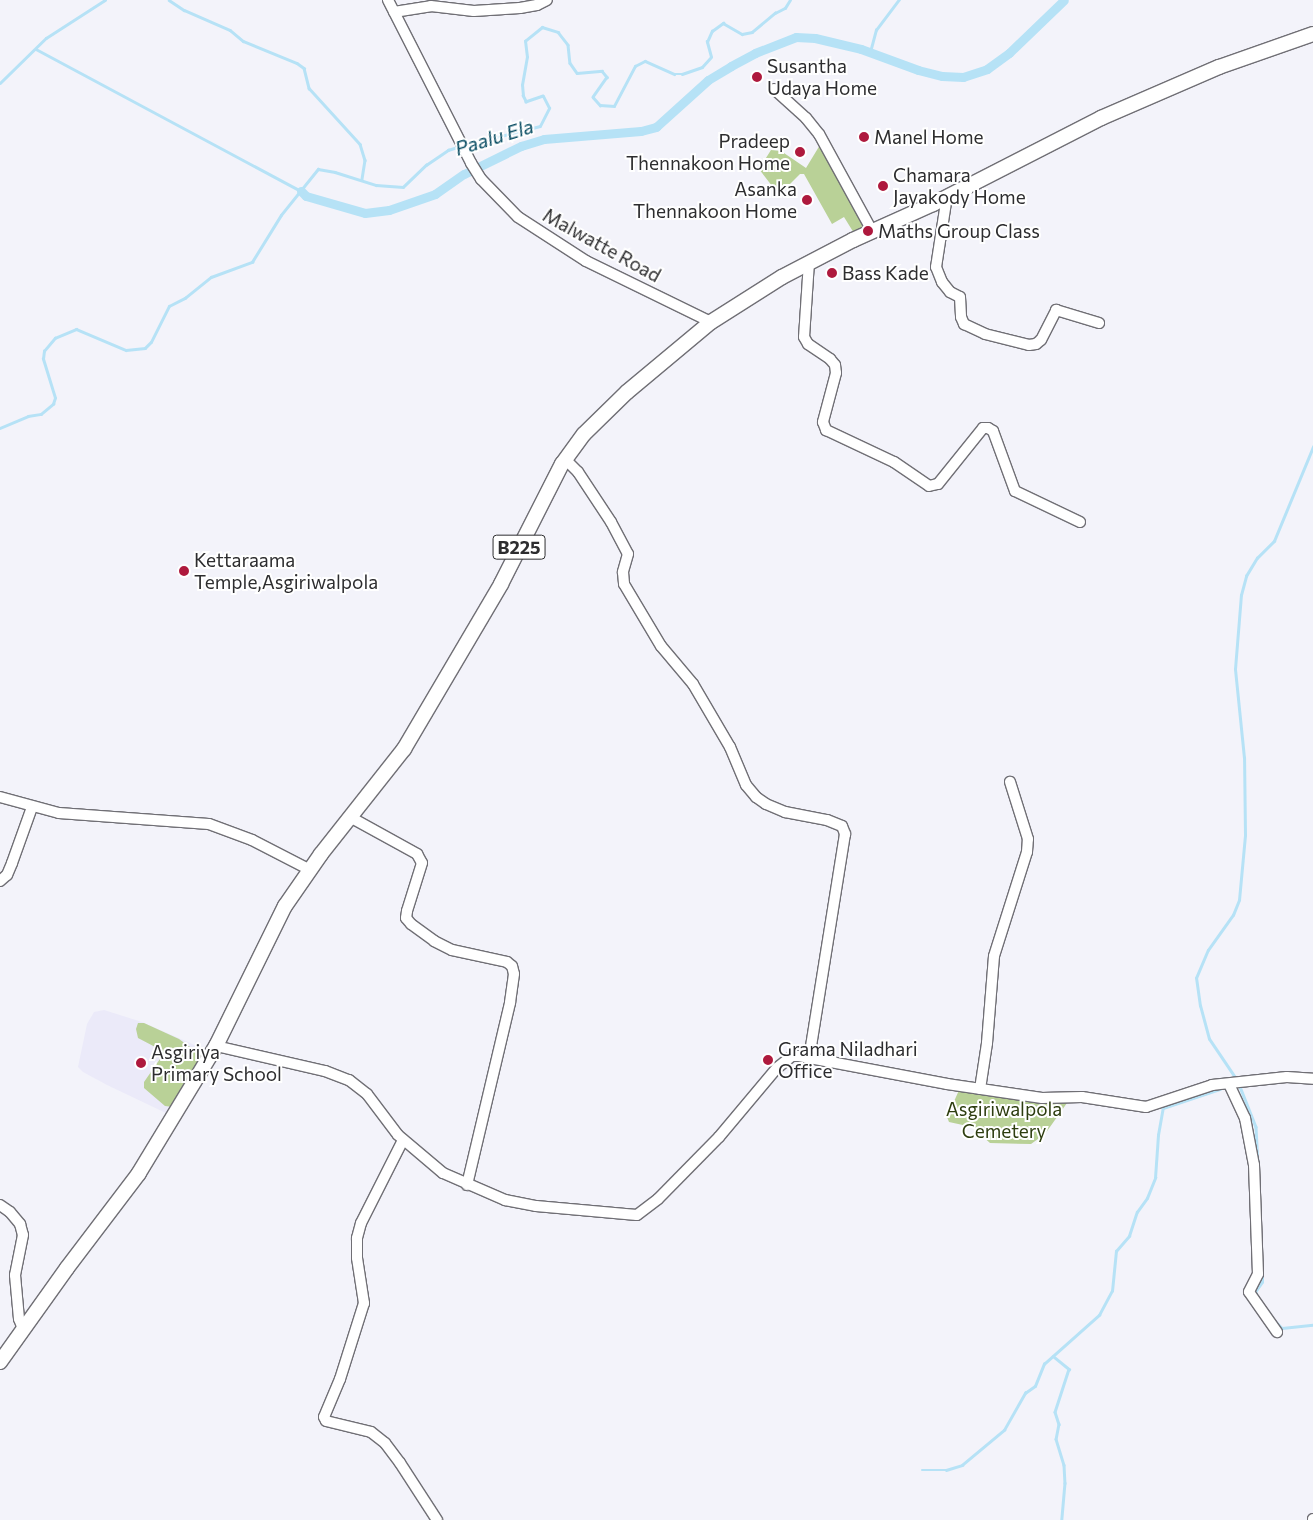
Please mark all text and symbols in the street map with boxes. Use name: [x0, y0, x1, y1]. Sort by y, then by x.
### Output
place label: Susantha Udaya Home: [767, 55, 877, 99]
marker: Susantha Udaya Home: [751, 71, 763, 83]
water label: Paalu Ela: [452, 114, 536, 160]
place label: Manel Home: [874, 126, 984, 148]
place label: Pradeep Thennakoon Home: [626, 130, 790, 174]
marker: Manel Home: [858, 131, 870, 143]
marker: Pradeep Thennakoon Home: [794, 146, 806, 158]
place label: Chamara Jayakody Home: [893, 164, 1026, 208]
place label: Asanka Thennakoon Home: [633, 178, 797, 222]
marker: Chamara Jayakody Home: [877, 180, 889, 192]
marker: Asanka Thennakoon Home: [801, 194, 813, 206]
street label: Malwatte Road: [539, 203, 665, 287]
place label: Maths Group Class: [878, 220, 1040, 242]
marker: Maths Group Class: [862, 225, 874, 237]
place label: Bass Kade: [842, 262, 929, 284]
marker: Bass Kade: [826, 267, 838, 279]
road number: B225: [492, 532, 546, 562]
place label: Kettaraama Temple,Asgiriwalpola: [194, 549, 378, 593]
marker: Kettaraama Temple,Asgiriwalpola: [178, 565, 190, 577]
place label: Grama Niladhari Office: [778, 1038, 918, 1082]
place label: Asgiriya Primary School: [151, 1041, 282, 1085]
marker: Grama Niladhari Office: [762, 1054, 774, 1066]
marker: Asgiriya Primary School: [135, 1057, 147, 1069]
park label: Asgiriwalpola Cemetery: [946, 1098, 1062, 1142]

